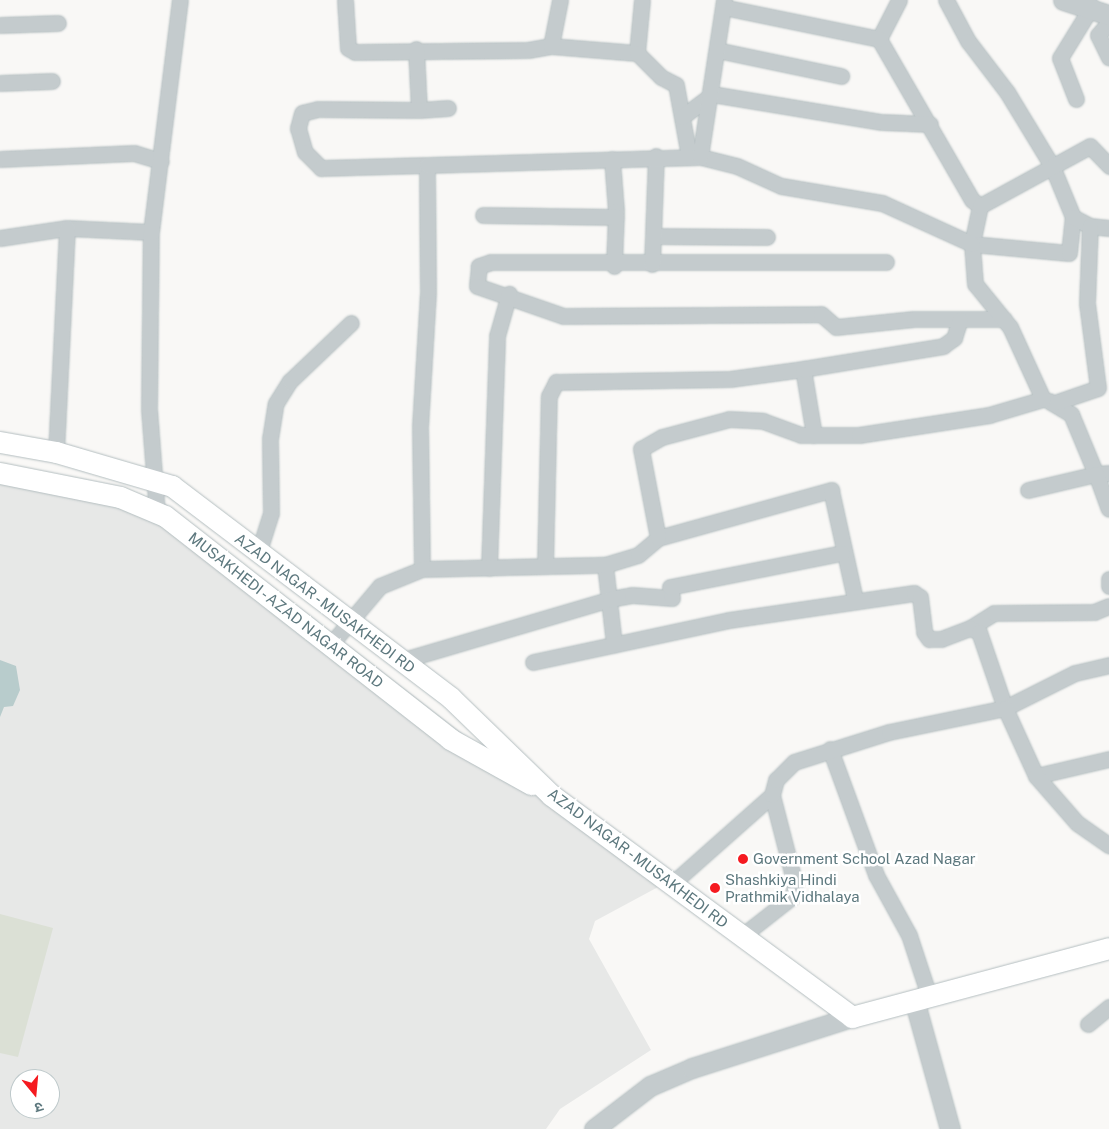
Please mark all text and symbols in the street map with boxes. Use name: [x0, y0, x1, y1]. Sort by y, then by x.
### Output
street label: MUSAKHEDI - AZAD NAGAR ROAD: [183, 527, 389, 693]
street label: AZAD NAGAR - MUSAKHEDI RD: [230, 528, 420, 678]
street label: AZAD NAGAR - MUSAKHEDI RD: [543, 783, 733, 933]
place label: Government School Azad Nagar: [753, 850, 976, 868]
marker: Government School Azad Nagar: [737, 853, 749, 865]
place label: Shashkiya Hindi Prathmik Vidhalaya: [725, 870, 860, 905]
marker: Shashkiya Hindi Prathmik Vidhalaya: [709, 882, 721, 894]
north arrow: [10, 1069, 60, 1119]
text: उ: [33, 1099, 45, 1116]

